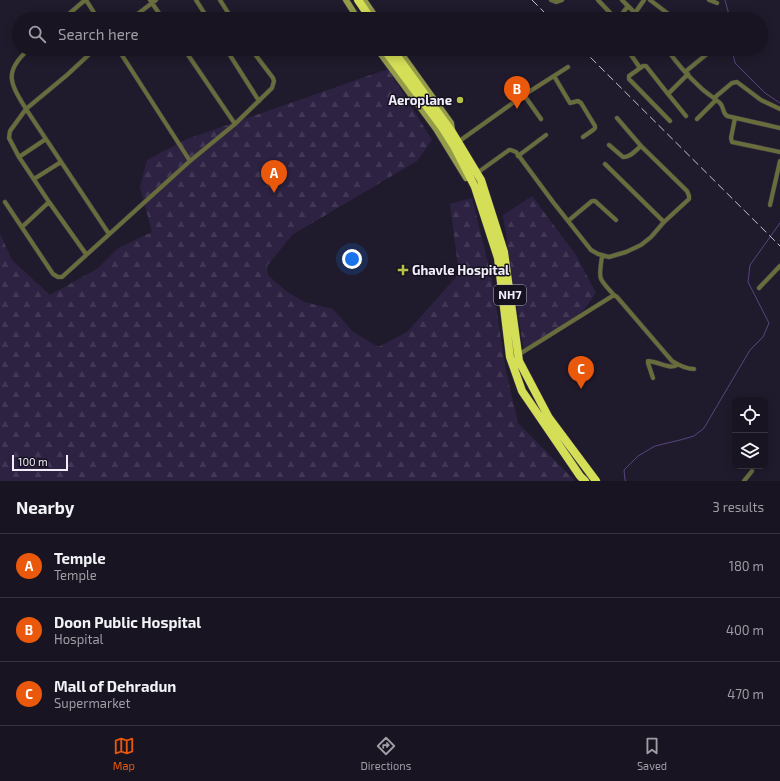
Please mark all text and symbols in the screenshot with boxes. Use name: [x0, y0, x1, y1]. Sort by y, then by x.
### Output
search box: [12, 12, 768, 56]
icon: search: [26, 23, 48, 45]
text: Search here: [58, 25, 139, 43]
pin: B: [504, 76, 530, 109]
place label: Aeroplane: [388, 92, 452, 108]
marker: Aeroplane: [455, 95, 465, 105]
pin: A: [261, 160, 287, 193]
your location: [342, 249, 362, 269]
place label: Ghavle Hospital: [412, 262, 510, 278]
marker: Ghavle Hospital: [397, 264, 409, 276]
road number: NH7: [494, 285, 526, 305]
pin: C: [568, 356, 594, 389]
map controls: [732, 397, 768, 469]
button: locate: [732, 397, 768, 433]
button: layers: [732, 433, 768, 469]
scale bar: [12, 453, 68, 472]
text: 100 m: [18, 455, 48, 468]
text: Nearby: [16, 497, 74, 517]
text: 3 results: [713, 499, 764, 515]
text: Temple: [54, 549, 106, 567]
text: A: [25, 558, 33, 574]
text: 180 m: [729, 558, 764, 574]
text: Temple: [54, 567, 97, 583]
text: Doon Public Hospital: [54, 613, 201, 631]
text: B: [25, 622, 33, 638]
text: 400 m: [726, 622, 764, 638]
text: Hospital: [54, 631, 103, 647]
text: Mall of Dehradun: [54, 677, 176, 695]
text: C: [25, 686, 33, 702]
text: 470 m: [727, 686, 764, 702]
text: Supermarket: [54, 695, 131, 711]
tab: Map: [113, 735, 135, 772]
tab: Directions: [361, 735, 411, 772]
tab: Saved: [637, 735, 667, 772]

